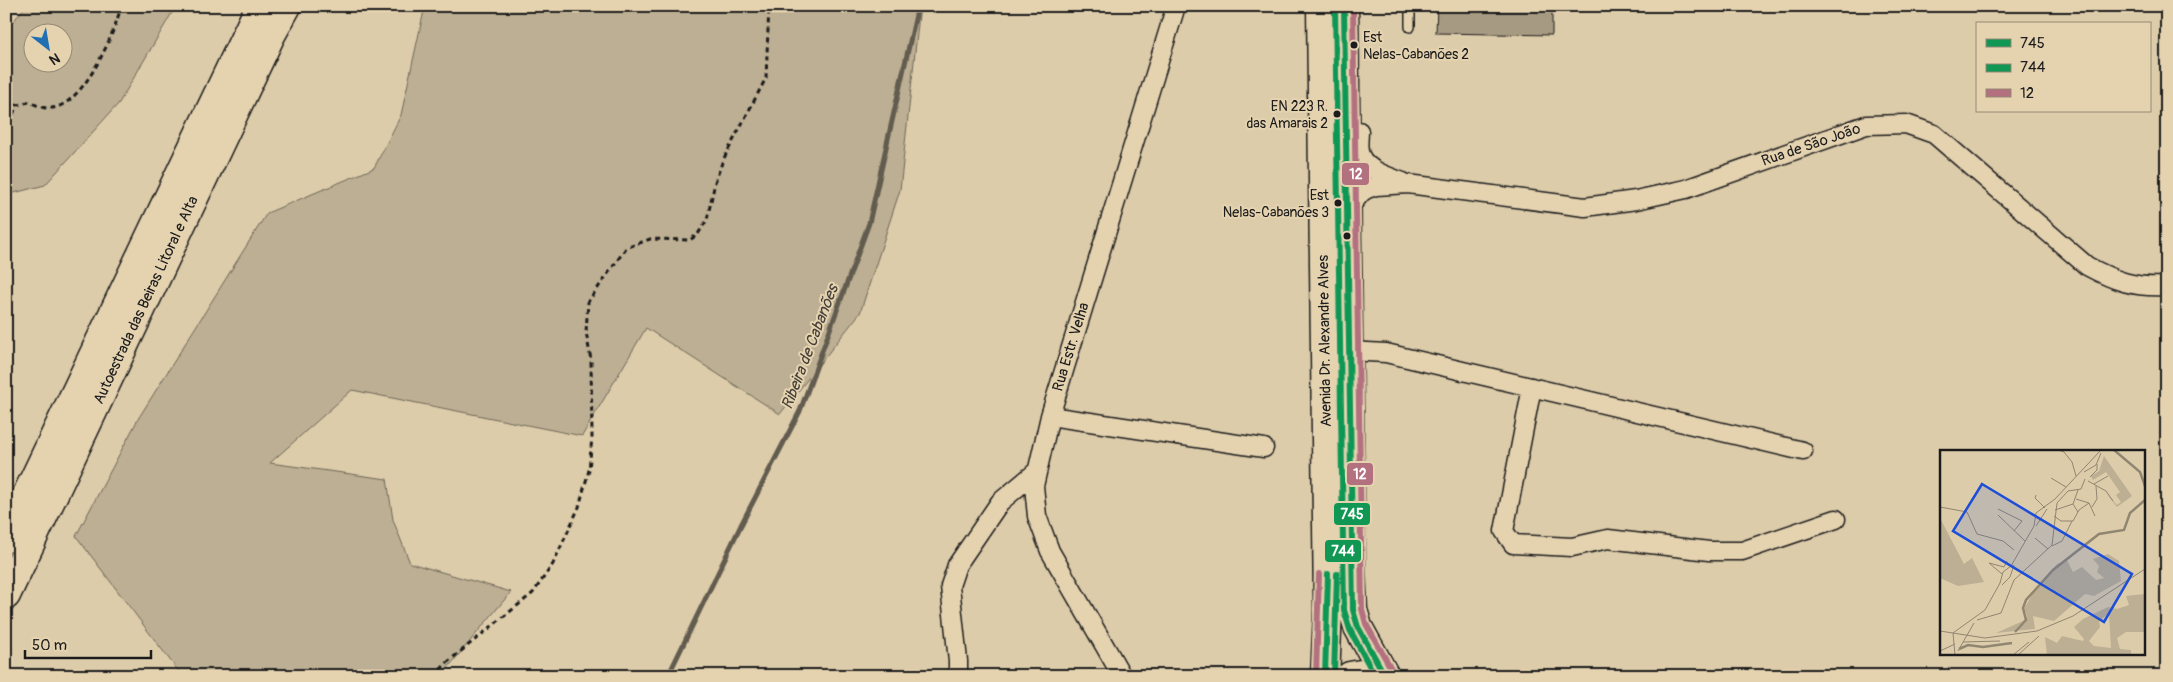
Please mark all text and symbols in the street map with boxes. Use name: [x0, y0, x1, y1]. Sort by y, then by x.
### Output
north arrow: [22, 22, 72, 72]
legend: [1976, 22, 2150, 112]
place label: Est Nelas-Cabanões 2: [1363, 29, 1469, 63]
text: 745: [2020, 34, 2045, 53]
marker: Est Nelas-Cabanões 2: [1349, 40, 1359, 50]
text: N: [46, 49, 63, 68]
text: 744: [2020, 58, 2046, 77]
text: 12: [2020, 84, 2034, 103]
place label: EN 223 R. das Amarais 2: [1246, 98, 1328, 132]
marker: EN 223 R. das Amarais 2: [1332, 109, 1342, 119]
street label: Rua de São João: [1759, 119, 1863, 171]
line badge: 12: [1341, 162, 1370, 186]
text: 12: [1349, 166, 1363, 183]
place label: Est Nelas-Cabanões 3: [1223, 187, 1329, 221]
street label: Autoestrada das Beiras Litoral e Alta: [89, 193, 203, 407]
marker: Est Nelas-Cabanões 3: [1333, 198, 1343, 208]
unlabelled marker: [1342, 231, 1352, 241]
street label: Avenida Dr. Alexandre Alves: [1314, 254, 1336, 427]
water label: Ribeira de Cabanões: [777, 280, 844, 412]
street label: Rua Estr. Velha: [1048, 300, 1094, 394]
inset map: [1940, 450, 2146, 654]
line badge: 12: [1346, 462, 1374, 486]
text: 12: [1353, 466, 1367, 483]
line badge: 745: [1333, 502, 1371, 526]
text: 745: [1340, 506, 1364, 523]
line badge: 744: [1324, 539, 1362, 563]
text: 744: [1331, 543, 1356, 560]
scale bar: [25, 627, 151, 659]
text: 50 m: [32, 636, 67, 655]

